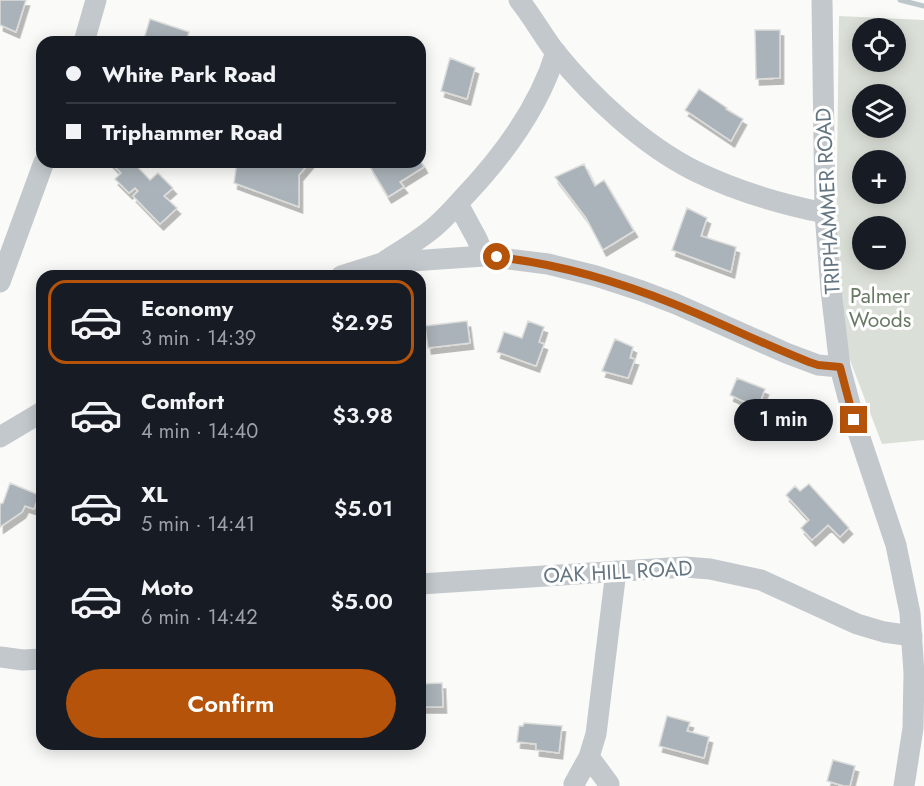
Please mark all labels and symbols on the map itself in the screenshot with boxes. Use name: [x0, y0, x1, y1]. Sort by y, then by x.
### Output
street label: TRIPHAMMER ROAD: [808, 107, 848, 295]
route start: [483, 243, 510, 270]
park label: Palmer Woods: [849, 281, 911, 335]
callout: 1 min: [734, 399, 833, 441]
route end: [840, 406, 867, 433]
street label: OAK HILL ROAD: [543, 553, 693, 591]

